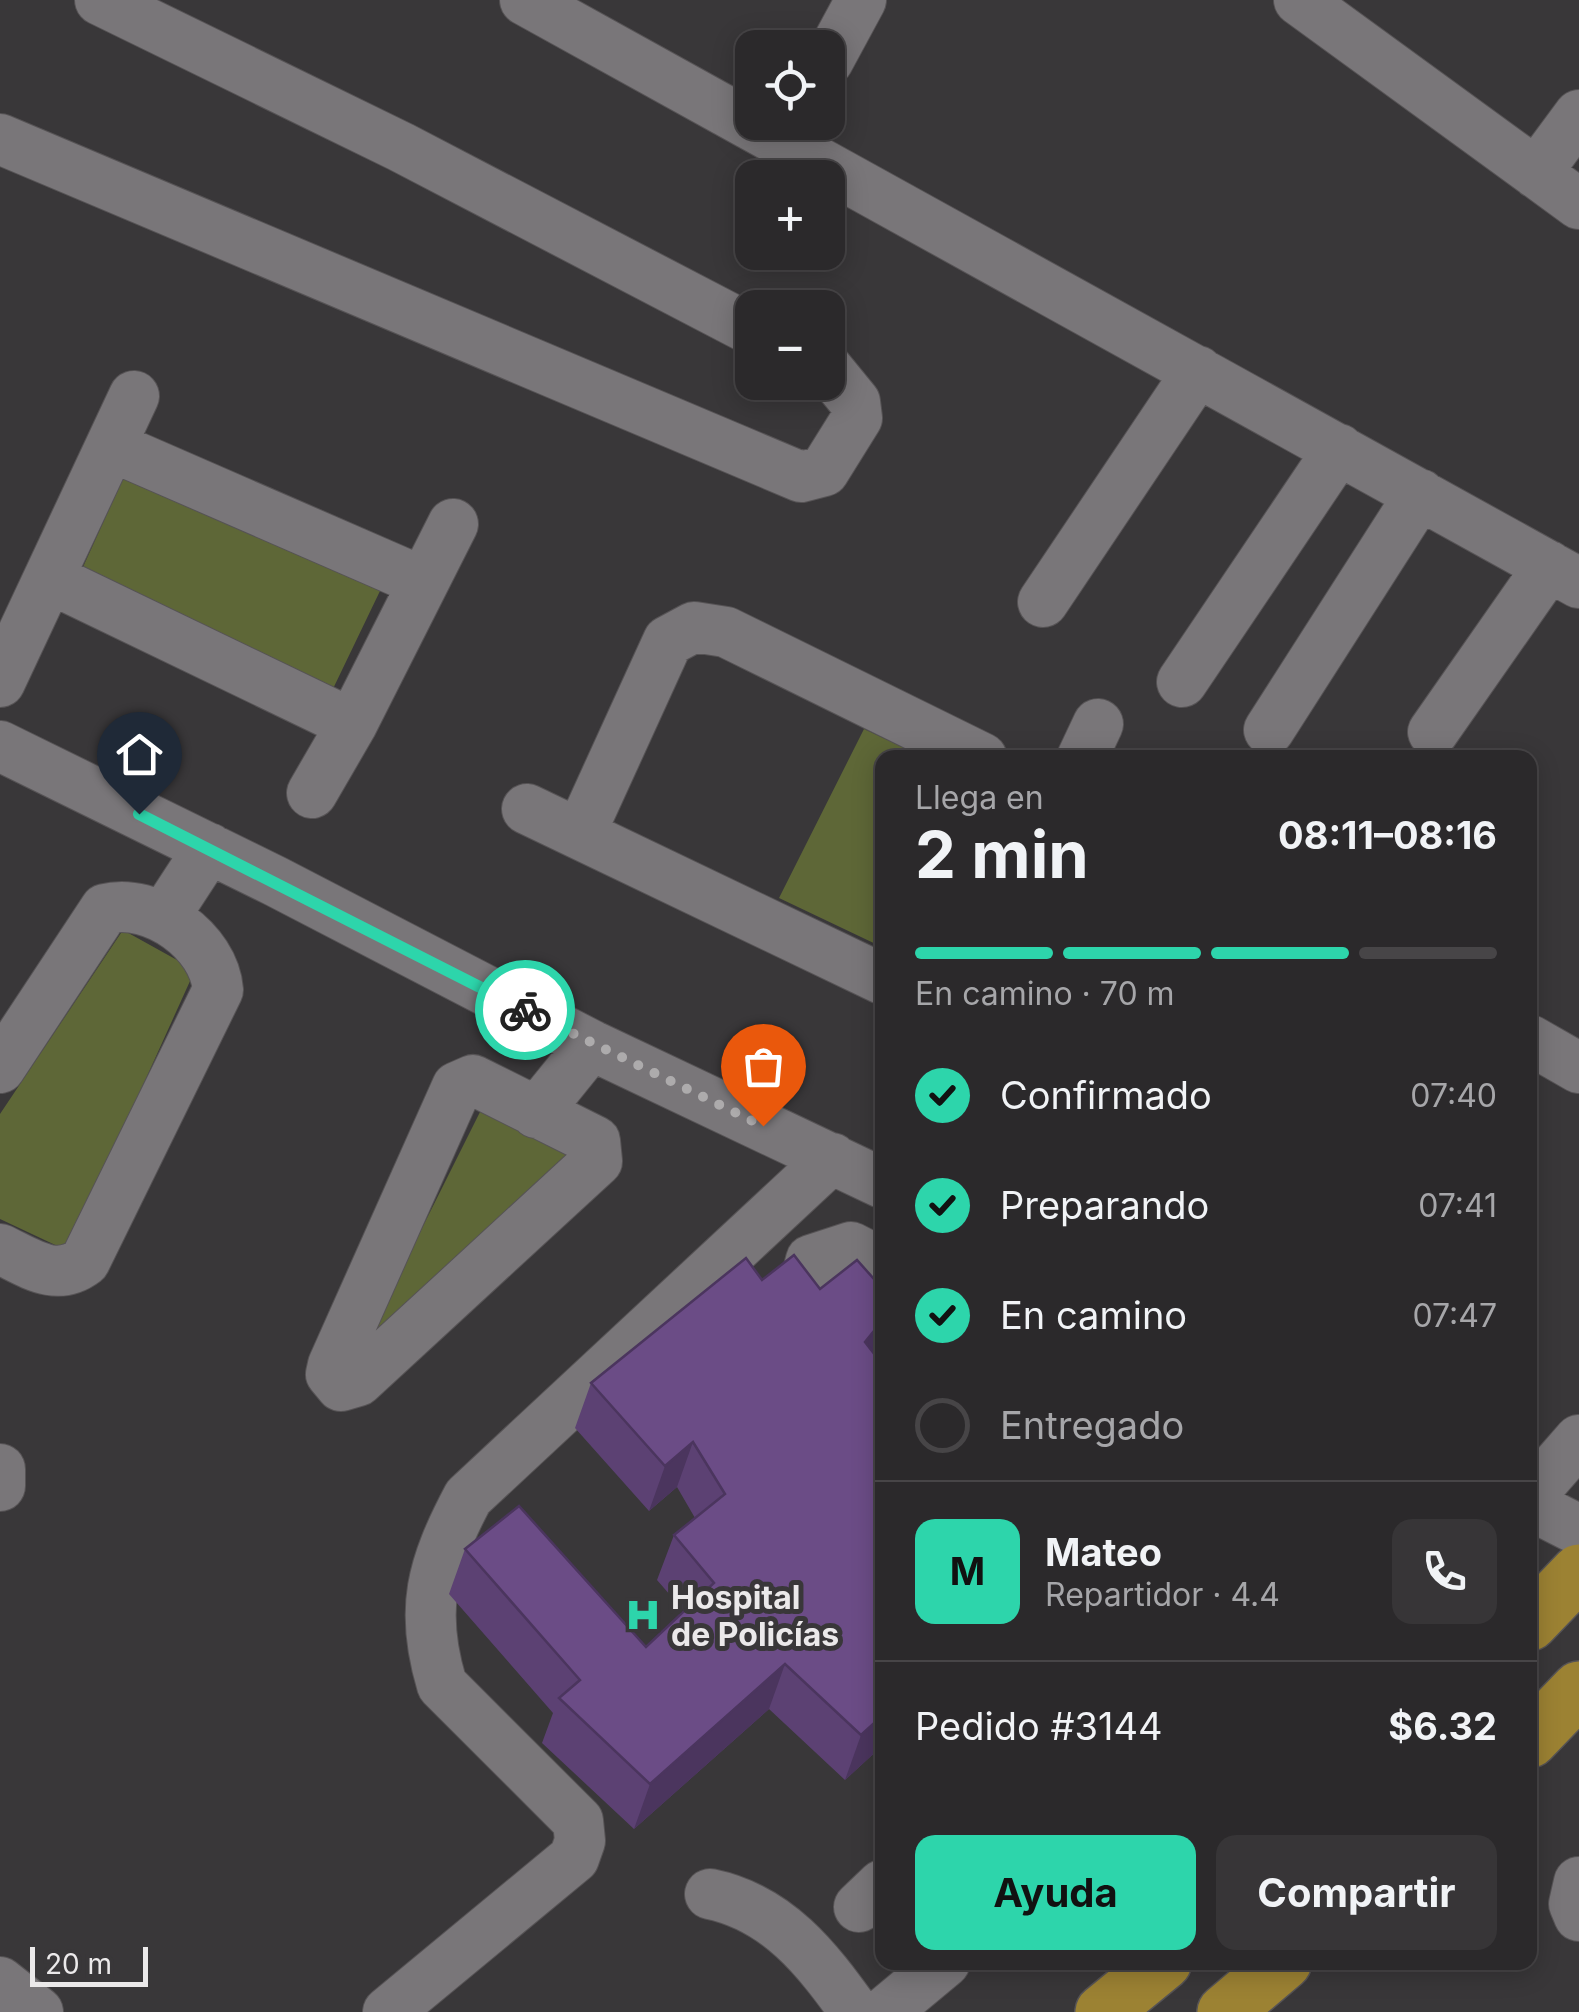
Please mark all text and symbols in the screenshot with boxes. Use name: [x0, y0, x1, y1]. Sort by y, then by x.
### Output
map controls: [735, 30, 845, 400]
button: locate: [735, 30, 845, 140]
button: +: [735, 160, 845, 270]
button: −: [735, 290, 845, 400]
pin: [97, 712, 182, 815]
icon: home: [112, 727, 167, 782]
text: Llega en: [915, 778, 1044, 817]
text: 08:11–08:16: [1278, 812, 1497, 858]
text: 2 min: [915, 815, 1089, 894]
courier: [475, 960, 575, 1060]
text: En camino · 70 m: [915, 974, 1175, 1013]
icon: bike: [498, 983, 553, 1038]
pin: [721, 1024, 806, 1127]
icon: bag: [736, 1039, 791, 1094]
icon: check: [915, 1068, 970, 1123]
text: Confirmado: [1000, 1072, 1212, 1118]
text: 07:40: [1410, 1076, 1497, 1115]
icon: check: [915, 1178, 970, 1233]
text: Preparando: [1000, 1182, 1209, 1228]
text: 07:41: [1418, 1186, 1497, 1225]
icon: check: [915, 1288, 970, 1343]
text: En camino: [1000, 1292, 1187, 1338]
text: 07:47: [1412, 1296, 1497, 1335]
text: Entregado: [1000, 1402, 1184, 1448]
button: phone: [1392, 1519, 1497, 1624]
text: Mateo: [1045, 1529, 1162, 1575]
text: M: [950, 1548, 985, 1594]
text: Repartidor · 4.4: [1045, 1575, 1280, 1614]
place label: Hospital de Policías: [671, 1578, 839, 1654]
hospital icon: Hospital de Policías: [624, 1596, 662, 1634]
text: Pedido #3144: [915, 1703, 1163, 1749]
text: $6.32: [1388, 1703, 1497, 1749]
button: Ayuda: [915, 1835, 1196, 1950]
button: Compartir: [1216, 1835, 1497, 1950]
scale bar: [30, 1942, 148, 1986]
text: 20 m: [45, 1947, 112, 1981]

